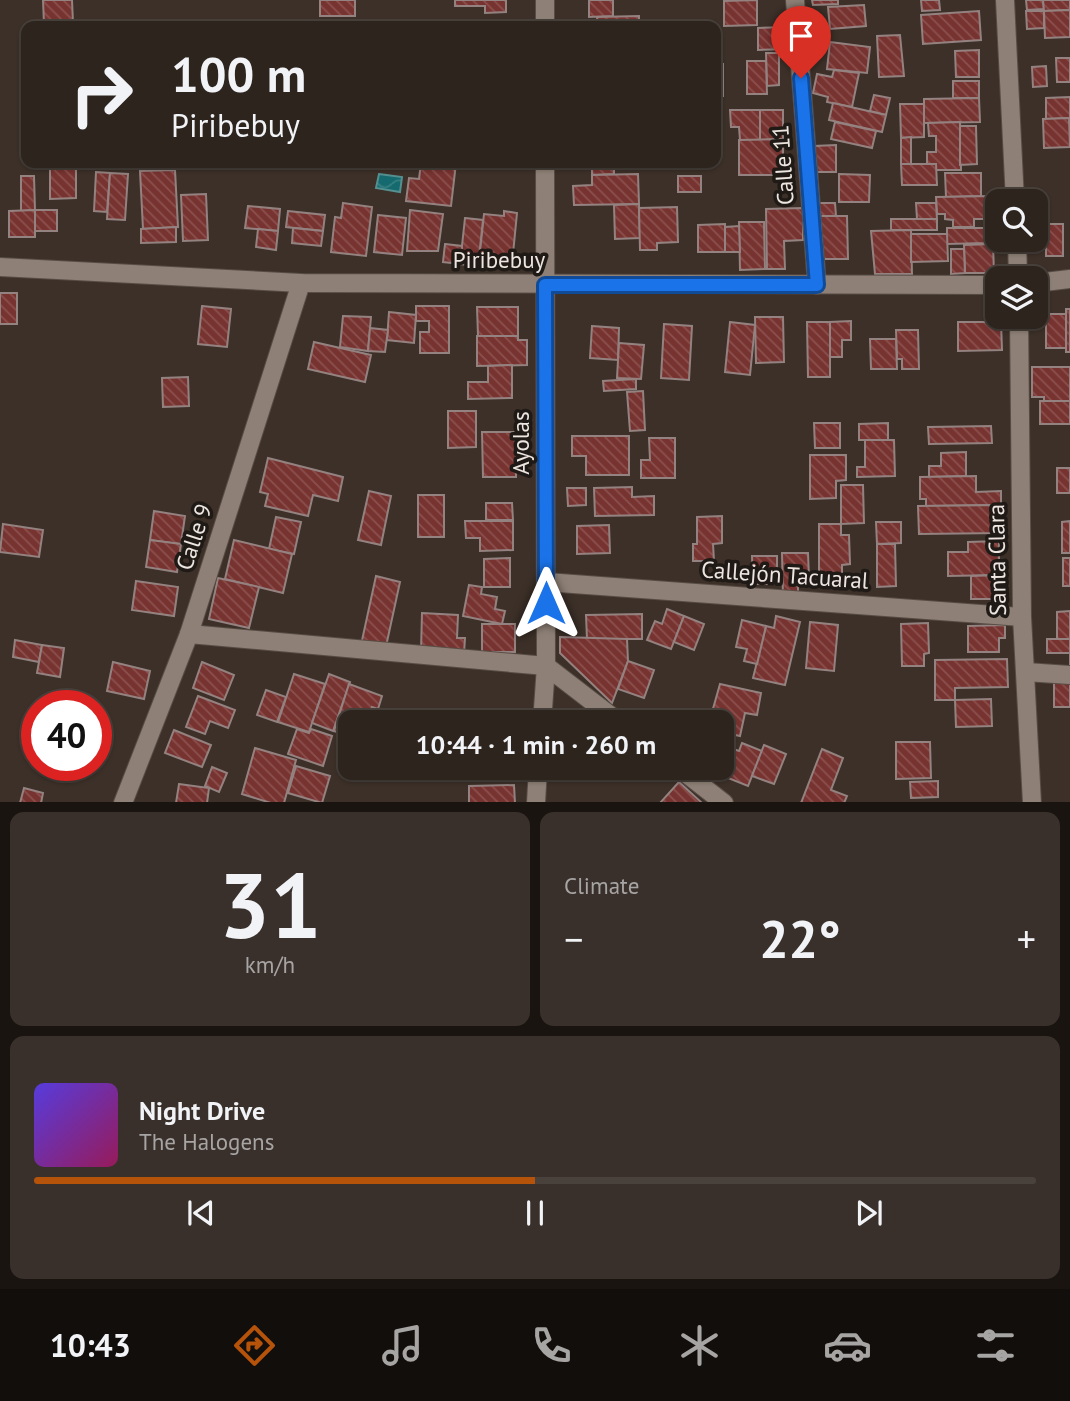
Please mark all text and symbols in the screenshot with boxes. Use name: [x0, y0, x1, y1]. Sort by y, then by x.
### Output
pin: [771, 6, 831, 78]
icon: arrive: [782, 17, 820, 55]
text: 100 m: [171, 42, 306, 106]
icon: right: [56, 49, 147, 140]
text: Piribebuy: [171, 104, 300, 146]
street label: Calle 11: [765, 124, 800, 206]
map controls: [985, 189, 1048, 329]
button: search: [985, 189, 1048, 252]
street label: Piribebuy: [453, 245, 546, 274]
button: layers: [985, 266, 1048, 329]
street label: Ayolas: [506, 411, 535, 475]
street label: Calle 9: [169, 500, 218, 574]
street label: Santa Clara: [981, 504, 1012, 616]
street label: Callejón Tacuaral: [700, 554, 870, 595]
position arrow: [509, 566, 583, 640]
speed limit sign: 40: [21, 690, 112, 781]
text: 10:44 · 1 min · 260 m: [416, 728, 656, 761]
text: 31: [218, 845, 322, 963]
text: Climate: [564, 871, 639, 900]
text: 22°: [759, 905, 841, 972]
text: −: [564, 914, 583, 963]
text: +: [1017, 914, 1036, 963]
text: km/h: [245, 950, 295, 979]
text: Night Drive: [139, 1094, 265, 1127]
text: The Halogens: [139, 1127, 274, 1156]
icon: previous: [182, 1194, 220, 1232]
icon: pause: [516, 1194, 554, 1232]
icon: next: [850, 1194, 888, 1232]
icon: directions: [230, 1321, 279, 1370]
icon: music: [378, 1321, 427, 1370]
icon: phone: [527, 1321, 576, 1370]
icon: climate: [675, 1321, 724, 1370]
icon: car: [823, 1321, 872, 1370]
icon: filters: [971, 1321, 1020, 1370]
text: 10:43: [50, 1324, 131, 1366]

